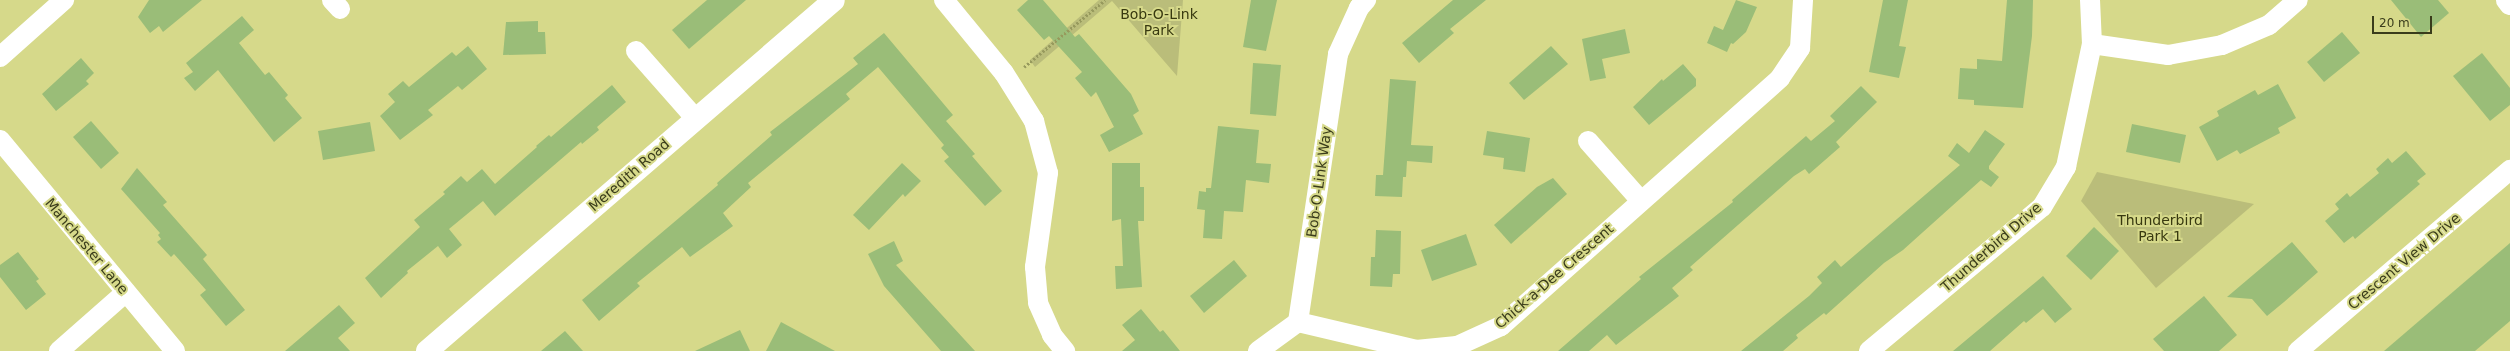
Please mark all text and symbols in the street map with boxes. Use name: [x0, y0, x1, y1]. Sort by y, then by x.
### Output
park label: Bob-O-Link Park: [1120, 6, 1198, 38]
scale bar: [2374, 8, 2434, 34]
text: 20 m: [2379, 16, 2410, 30]
street label: Bob-O-Link Way: [1303, 125, 1335, 239]
street label: Meredith Road: [585, 135, 673, 215]
street label: Manchester Lane: [42, 195, 132, 297]
street label: Thunderbird Drive: [1937, 199, 2045, 295]
street label: Crescent View Drive: [2344, 209, 2464, 313]
park label: Thunderbird Park 1: [2117, 212, 2203, 244]
street label: Chick-a-Dee Crescent: [1491, 220, 1617, 332]

